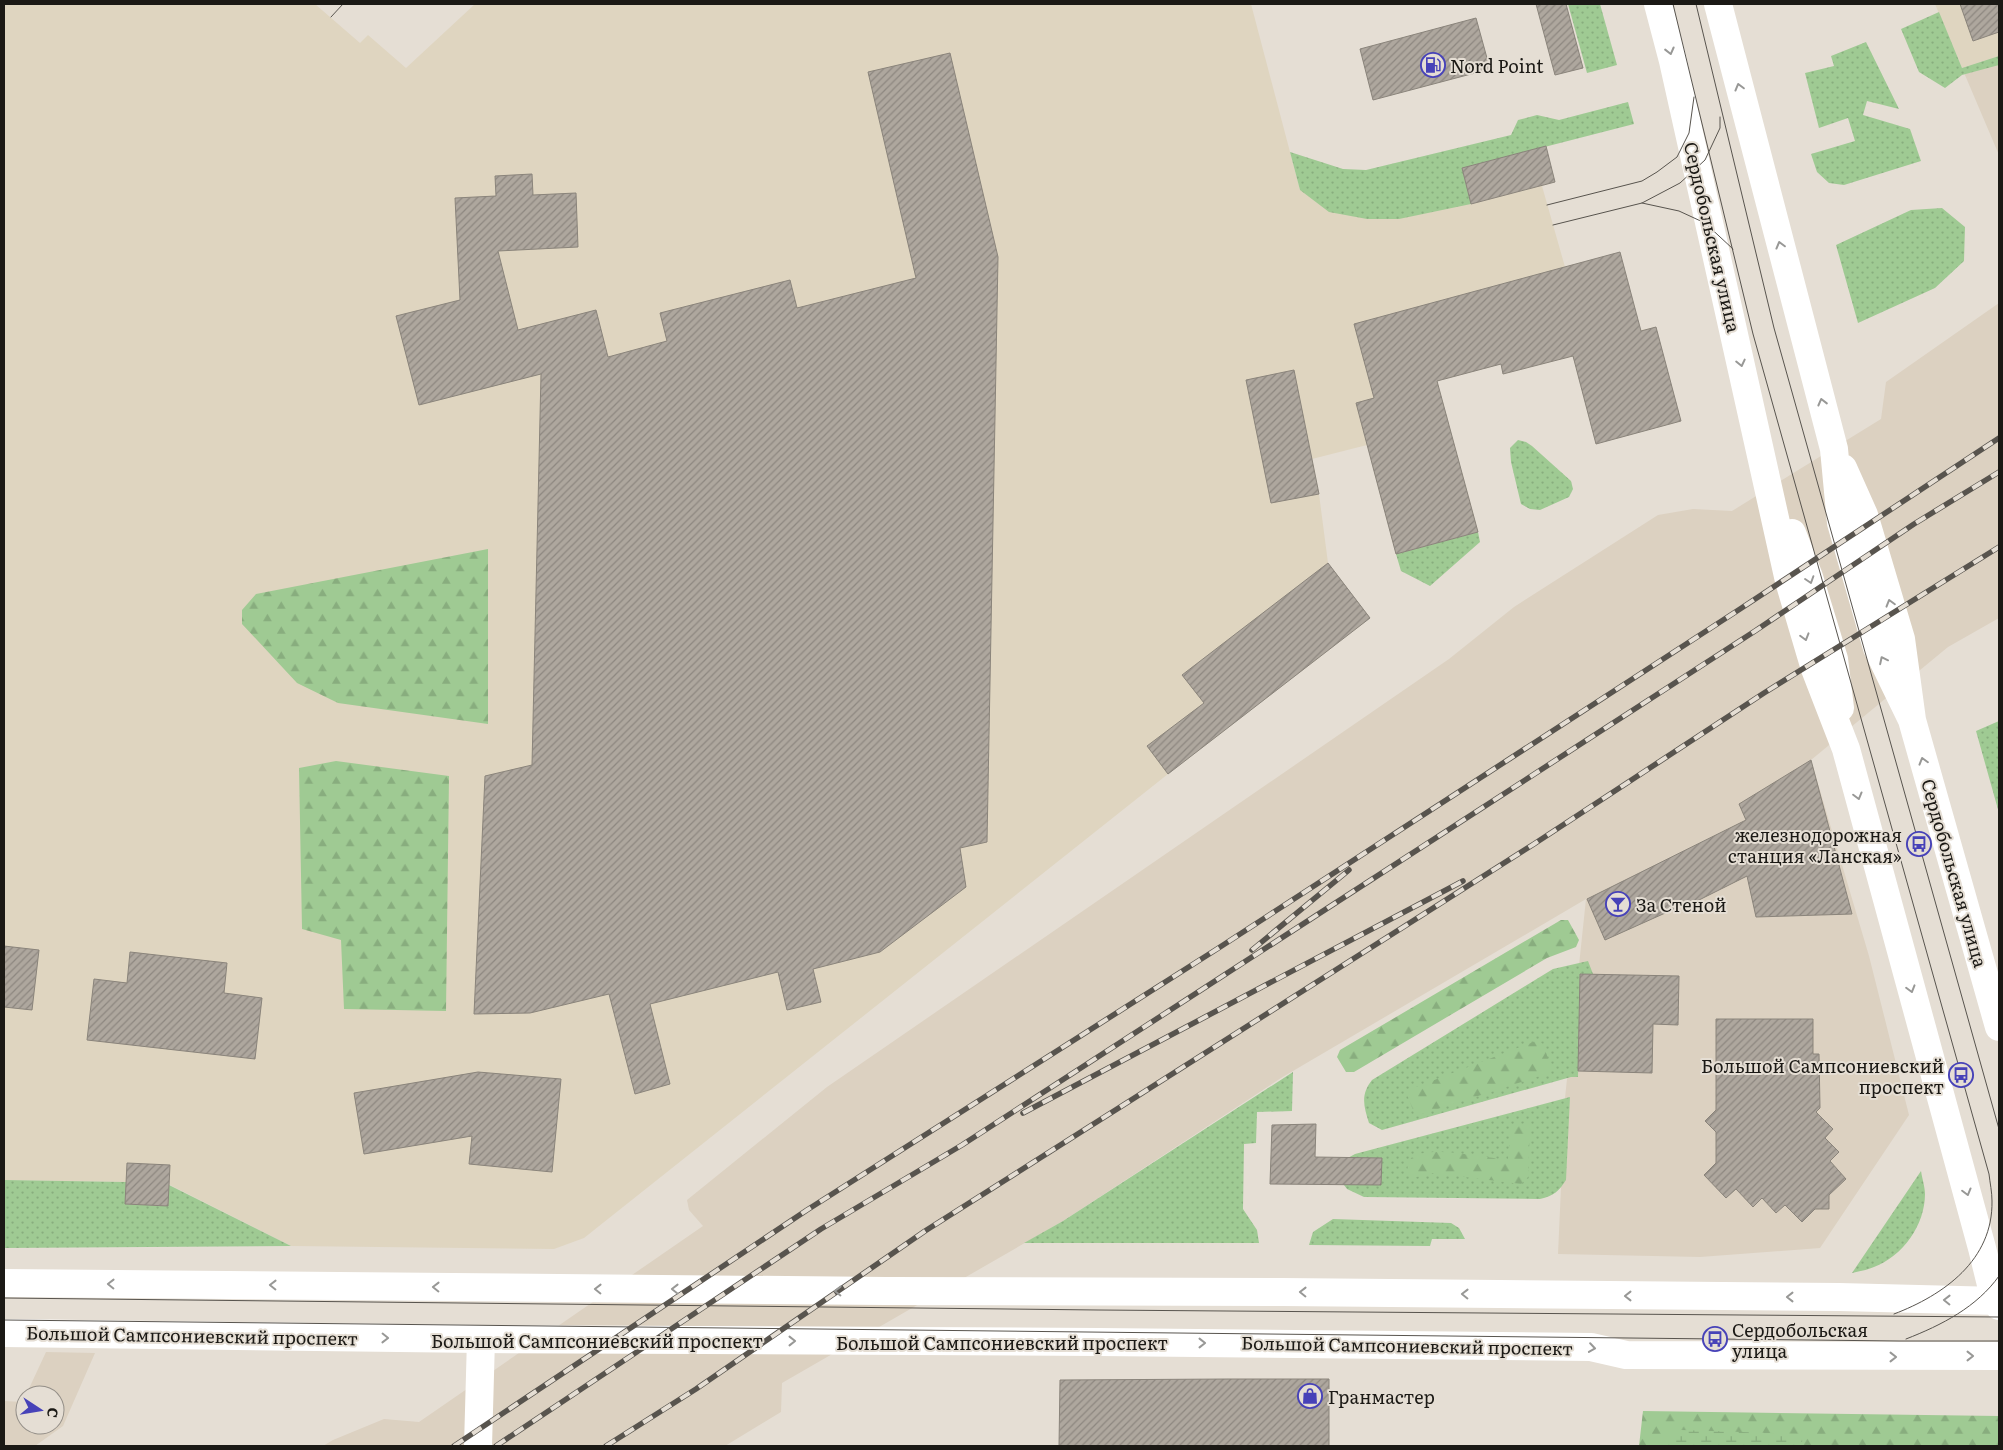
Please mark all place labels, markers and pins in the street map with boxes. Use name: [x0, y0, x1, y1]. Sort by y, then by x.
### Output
fuel station icon: Nord Point: [1420, 52, 1446, 78]
place label: Nord Point: [1450, 52, 1544, 79]
place label: железнодорожная станция «Ланская»: [1728, 821, 1902, 869]
bus stop icon: железнодорожная станция «Ланская»: [1906, 831, 1932, 857]
bar icon: За Стеной: [1605, 891, 1631, 917]
place label: За Стеной: [1636, 891, 1727, 918]
place label: Большой Сампсониевский проспект: [1701, 1052, 1944, 1100]
bus stop icon: Большой Сампсониевский проспект: [1948, 1062, 1974, 1088]
place label: Сердобольская улица: [1732, 1316, 1868, 1364]
bus stop icon: Сердобольская улица: [1702, 1326, 1728, 1352]
shop icon: Гранмастер: [1297, 1383, 1323, 1409]
place label: Гранмастер: [1328, 1383, 1435, 1410]

